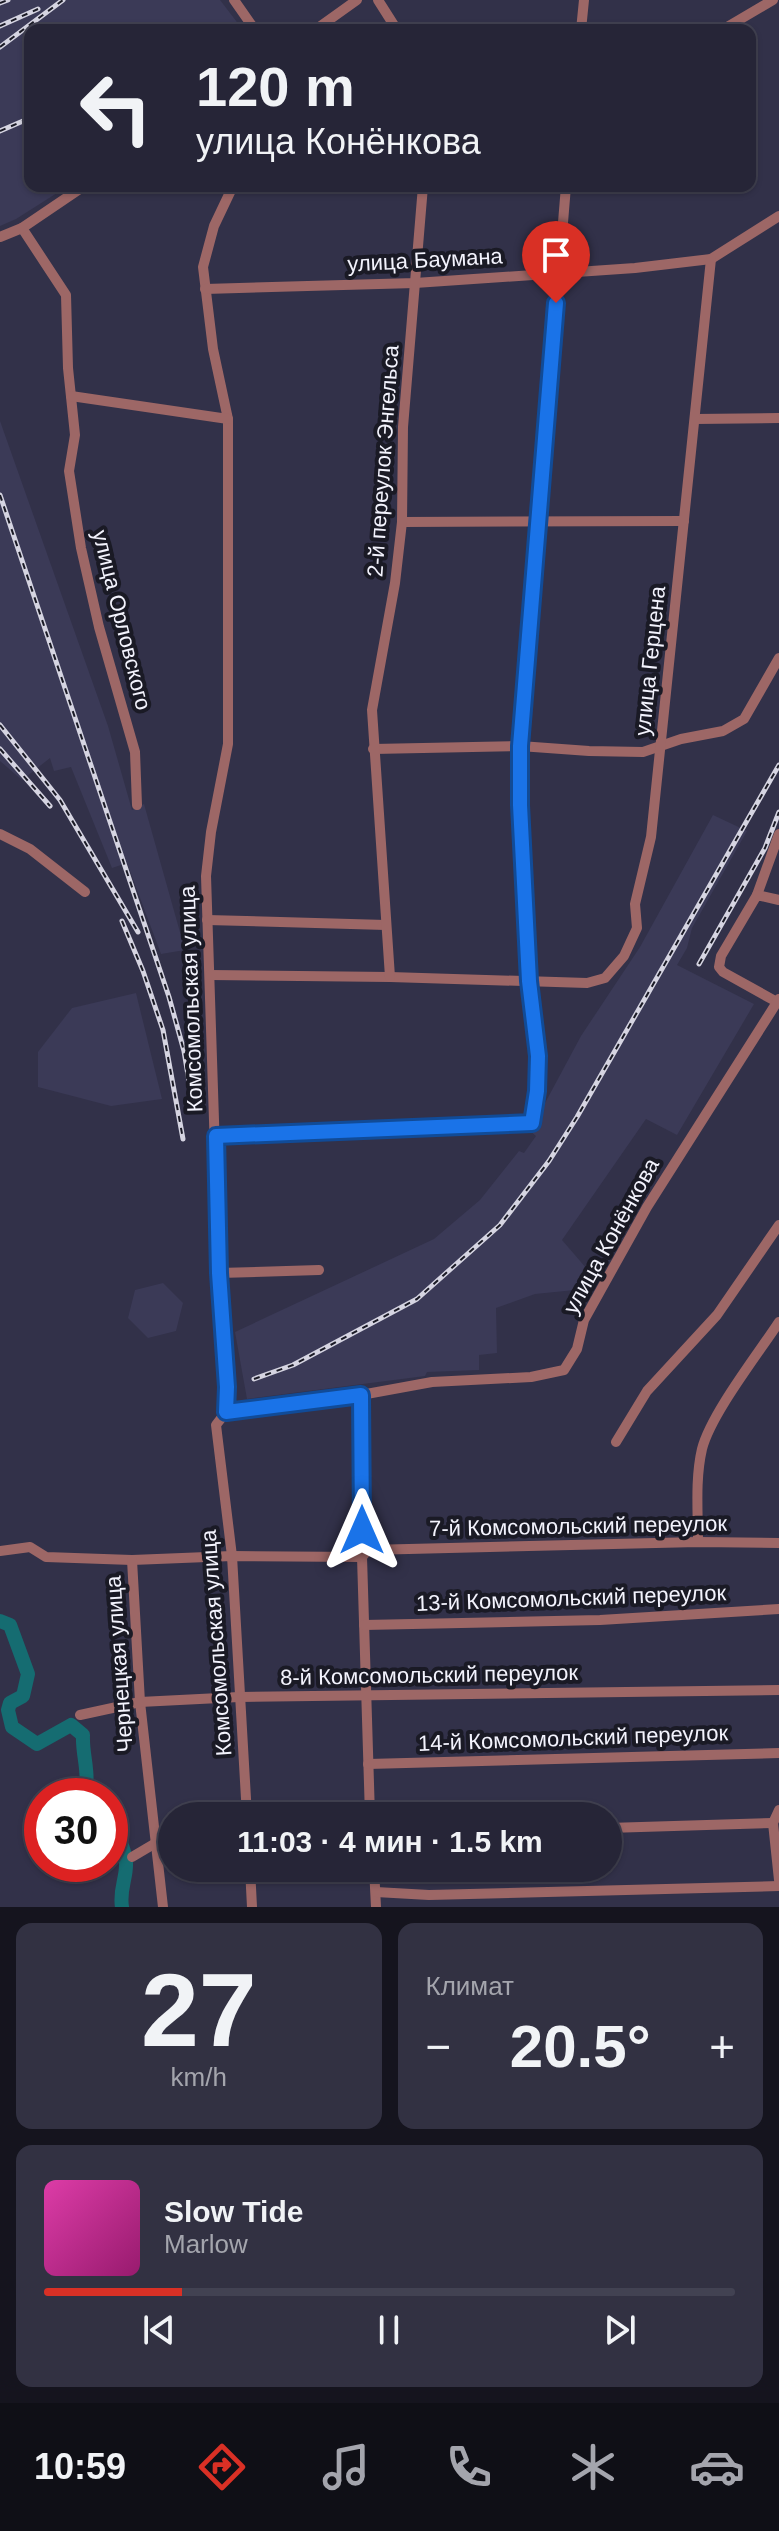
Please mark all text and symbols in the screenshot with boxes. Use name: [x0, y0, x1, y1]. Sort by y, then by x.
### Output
text: 120 m: [196, 55, 355, 118]
icon: left: [64, 56, 168, 160]
text: улица Конёнкова: [196, 121, 481, 162]
pin: [522, 221, 590, 303]
icon: arrive: [534, 233, 578, 277]
street label: улица Баумана: [347, 243, 504, 277]
street label: 2-й переулок Энгельса: [362, 343, 404, 578]
street label: улица Орловского: [88, 527, 156, 713]
street label: улица Герцена: [630, 584, 670, 737]
street label: Комсомольская улица: [175, 885, 207, 1113]
street label: улица Конёнкова: [558, 1153, 664, 1318]
position arrow: [320, 1488, 404, 1572]
street label: 7-й Комсомольский переулок: [429, 1511, 728, 1541]
street label: Комсомольская улица: [196, 1528, 236, 1757]
street label: Чернецкая улица: [100, 1574, 138, 1753]
street label: 13-й Комсомольский переулок: [416, 1580, 727, 1616]
street label: 8-й Комсомольский переулок: [280, 1660, 579, 1690]
street label: 14-й Комсомольский переулок: [418, 1720, 729, 1756]
speed limit sign: 30: [24, 1778, 128, 1882]
text: 11:03 · 4 мин · 1.5 km: [237, 1825, 543, 1858]
text: 27: [141, 1952, 257, 2068]
text: Климат: [426, 1971, 514, 2001]
text: 20.5°: [510, 2013, 651, 2080]
text: −: [426, 2022, 451, 2071]
text: +: [709, 2022, 735, 2071]
text: km/h: [171, 2062, 227, 2092]
text: Slow Tide: [164, 2195, 303, 2228]
text: Marlow: [164, 2229, 248, 2259]
icon: previous: [137, 2308, 181, 2352]
icon: pause: [367, 2308, 411, 2352]
icon: next: [598, 2308, 642, 2352]
icon: directions: [194, 2439, 250, 2495]
icon: music: [318, 2439, 374, 2495]
icon: phone: [441, 2439, 497, 2495]
icon: climate: [565, 2439, 621, 2495]
icon: car: [689, 2439, 745, 2495]
text: 10:59: [34, 2446, 126, 2487]

